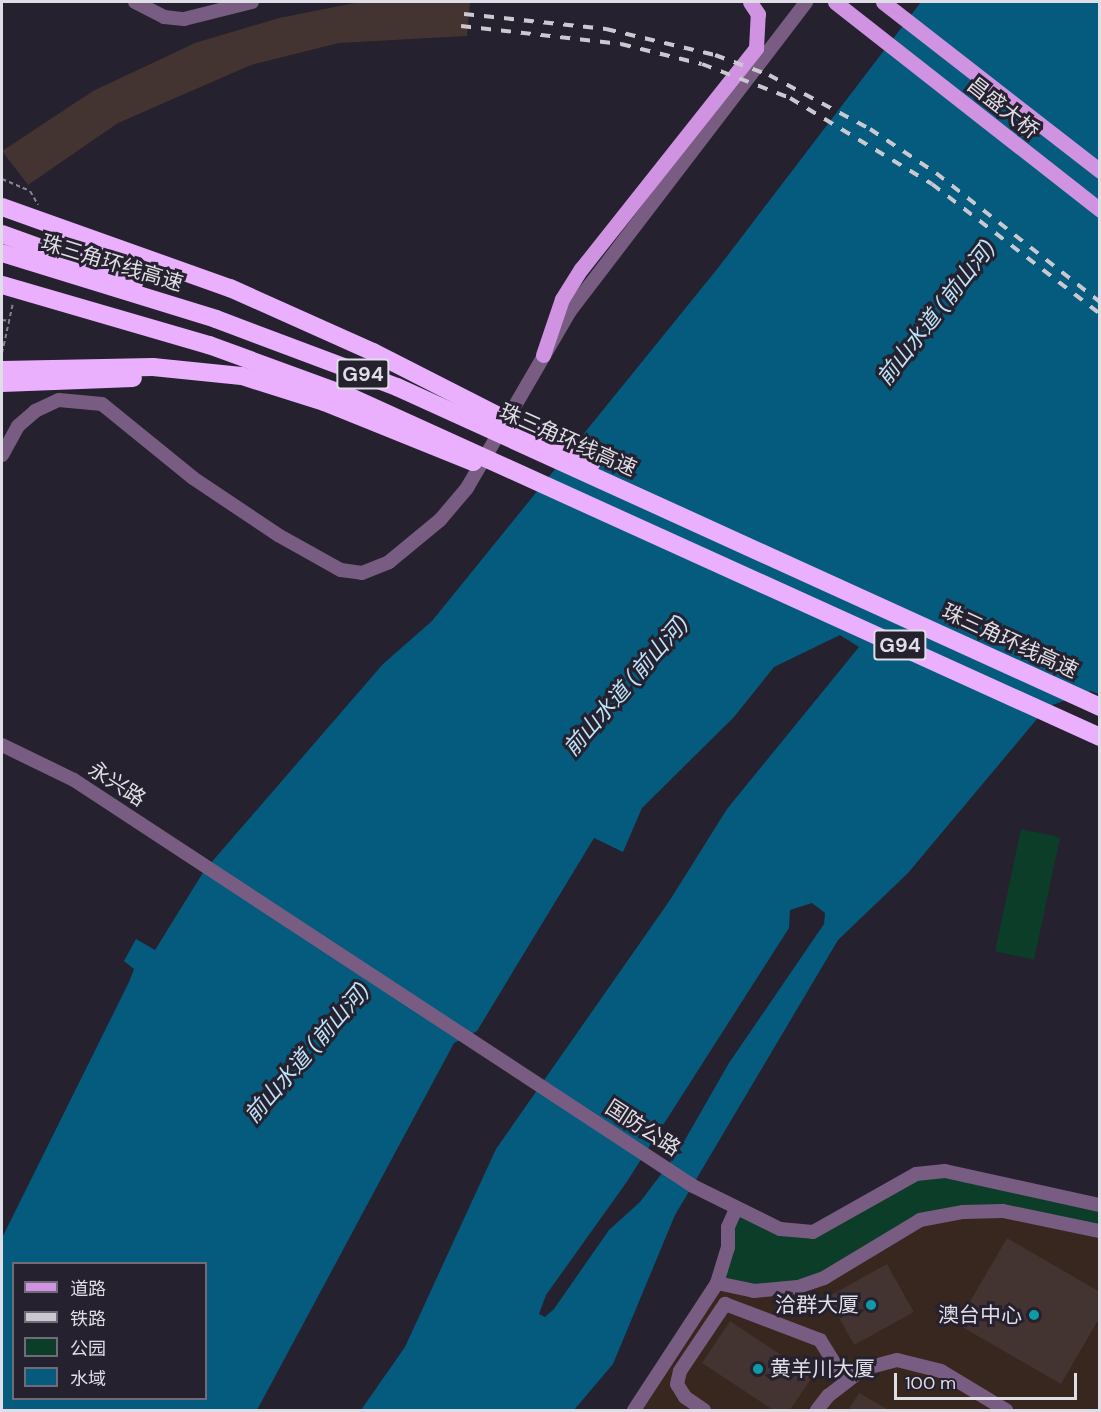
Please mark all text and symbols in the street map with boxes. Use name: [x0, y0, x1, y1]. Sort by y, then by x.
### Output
street label: 昌盛大桥: [962, 72, 1044, 144]
street label: 珠三角环线高速: [38, 229, 186, 297]
water label: 前山水道 (前山河): [871, 235, 1001, 391]
road number: G94: [336, 357, 390, 391]
street label: 珠三角环线高速: [496, 399, 640, 481]
street label: 珠三角环线高速: [938, 599, 1082, 683]
water label: 前山水道 (前山河): [558, 611, 694, 761]
road number: G94: [873, 628, 927, 662]
street label: 永兴路: [84, 756, 150, 812]
water label: 前山水道 (前山河): [239, 978, 375, 1128]
street label: 国防公路: [601, 1095, 685, 1161]
legend: [12, 1262, 207, 1400]
text: 道路: [70, 1277, 106, 1301]
place label: 洽群大厦: [775, 1292, 859, 1318]
marker: 洽群大厦: [864, 1298, 878, 1312]
place label: 澳台中心: [938, 1302, 1022, 1328]
text: 铁路: [70, 1307, 106, 1331]
marker: 澳台中心: [1027, 1308, 1041, 1322]
text: 公园: [70, 1337, 106, 1361]
place label: 黄羊川大厦: [770, 1356, 875, 1382]
scale bar: [897, 1361, 1080, 1399]
marker: 黄羊川大厦: [751, 1362, 765, 1376]
text: 水域: [70, 1367, 106, 1391]
text: 100 m: [905, 1371, 956, 1395]

